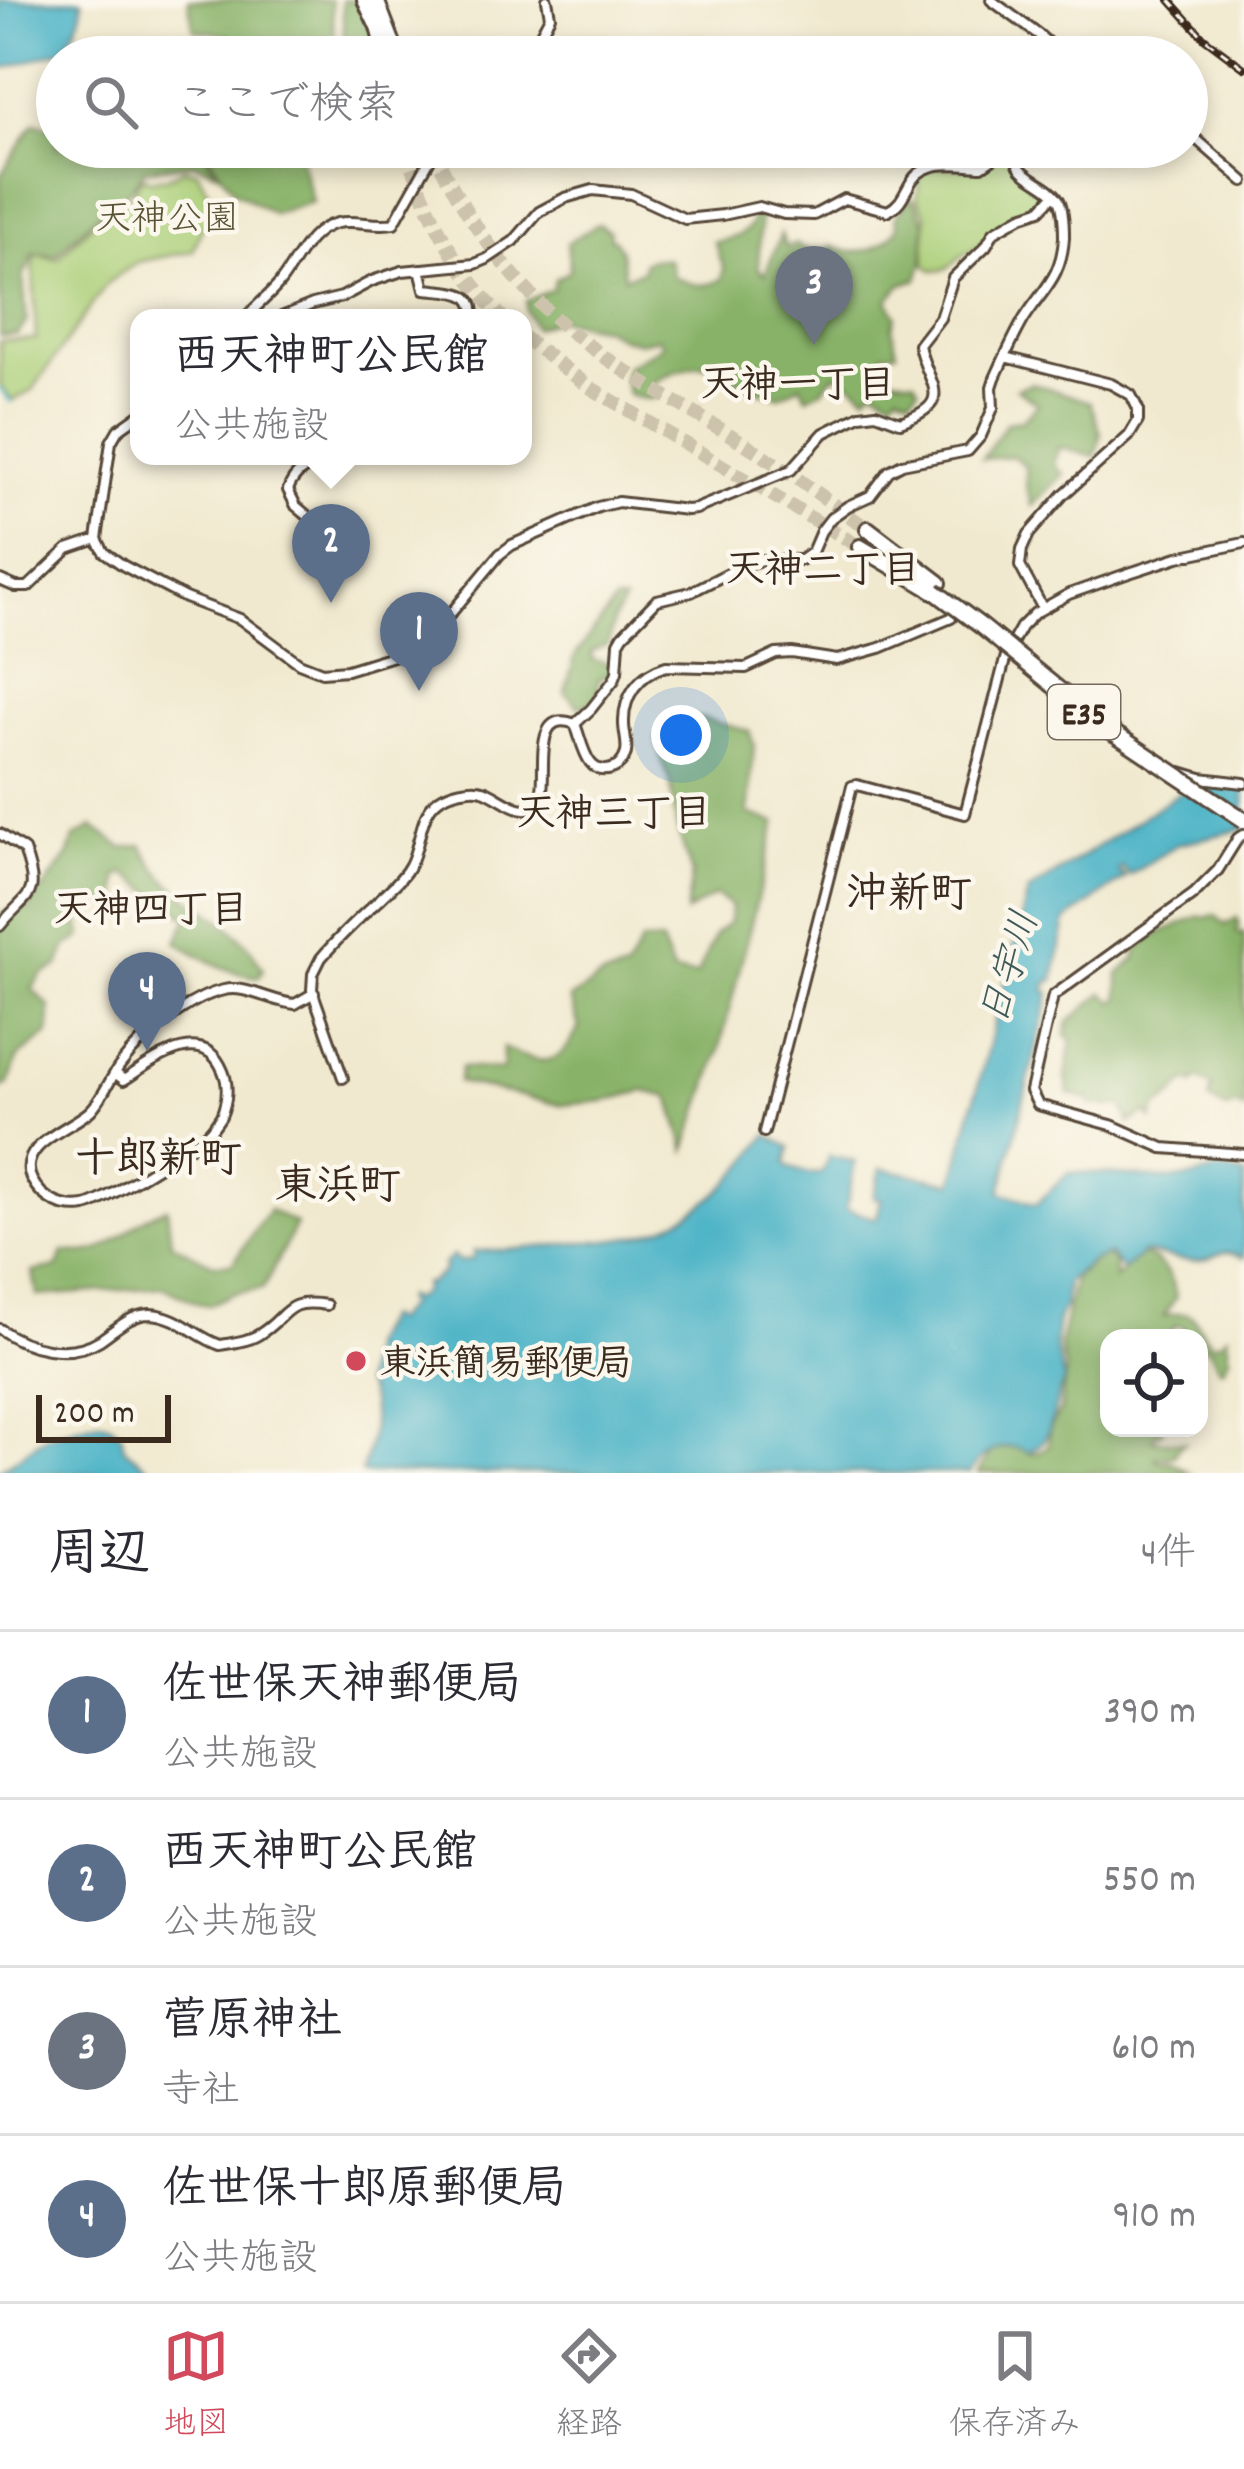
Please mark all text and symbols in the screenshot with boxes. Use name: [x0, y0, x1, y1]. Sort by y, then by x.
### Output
search box: [36, 36, 1208, 168]
icon: search: [78, 69, 144, 135]
text: ここで検索: [174, 76, 399, 140]
park label: 天神公園: [95, 196, 239, 248]
pin: 3: [775, 246, 853, 345]
popup: [130, 309, 532, 465]
text: 西天神町公民館: [173, 328, 489, 392]
district label: 天神一丁目: [700, 361, 896, 416]
text: 公共施設: [173, 402, 330, 457]
pin: 2: [292, 504, 370, 603]
district label: 天神二丁目: [725, 546, 921, 601]
pin: 1: [380, 592, 458, 691]
road number: E35: [1048, 685, 1120, 739]
your location: [651, 705, 711, 765]
district label: 天神三丁目: [516, 790, 712, 845]
district label: 沖新町: [846, 868, 972, 928]
district label: 天神四丁目: [53, 886, 249, 941]
water label: 日宇川: [970, 905, 1057, 1033]
pin: 4: [108, 952, 186, 1051]
district label: 十郎新町: [74, 1133, 242, 1193]
district label: 東浜町: [275, 1160, 401, 1220]
map controls: [1100, 1329, 1208, 1437]
button: locate: [1100, 1329, 1208, 1437]
place label: 東浜簡易郵便局: [380, 1341, 632, 1393]
marker: 東浜簡易郵便局: [343, 1348, 369, 1374]
scale bar: [36, 1389, 171, 1442]
text: 200 m: [54, 1392, 135, 1439]
text: 周辺: [48, 1522, 150, 1594]
text: 4件: [1141, 1529, 1196, 1584]
text: 佐世保天神郵便局: [162, 1656, 522, 1720]
text: 1: [83, 1687, 91, 1742]
text: 390 m: [1104, 1687, 1196, 1742]
text: 公共施設: [162, 1730, 318, 1785]
text: 西天神町公民館: [162, 1824, 477, 1888]
text: 2: [78, 1855, 96, 1910]
text: 550 m: [1103, 1855, 1196, 1910]
text: 公共施設: [162, 1898, 318, 1953]
text: 菅原神社: [162, 1992, 342, 2056]
text: 3: [78, 2023, 96, 2078]
text: 610 m: [1111, 2023, 1196, 2078]
text: 寺社: [162, 2066, 240, 2121]
text: 佐世保十郎原郵便局: [162, 2160, 567, 2224]
text: 4: [79, 2191, 95, 2246]
text: 910 m: [1113, 2191, 1196, 2246]
text: 公共施設: [162, 2234, 318, 2289]
tab: 地図: [163, 2323, 229, 2450]
tab: 経路: [556, 2323, 622, 2450]
tab: 保存済み: [949, 2323, 1081, 2450]

